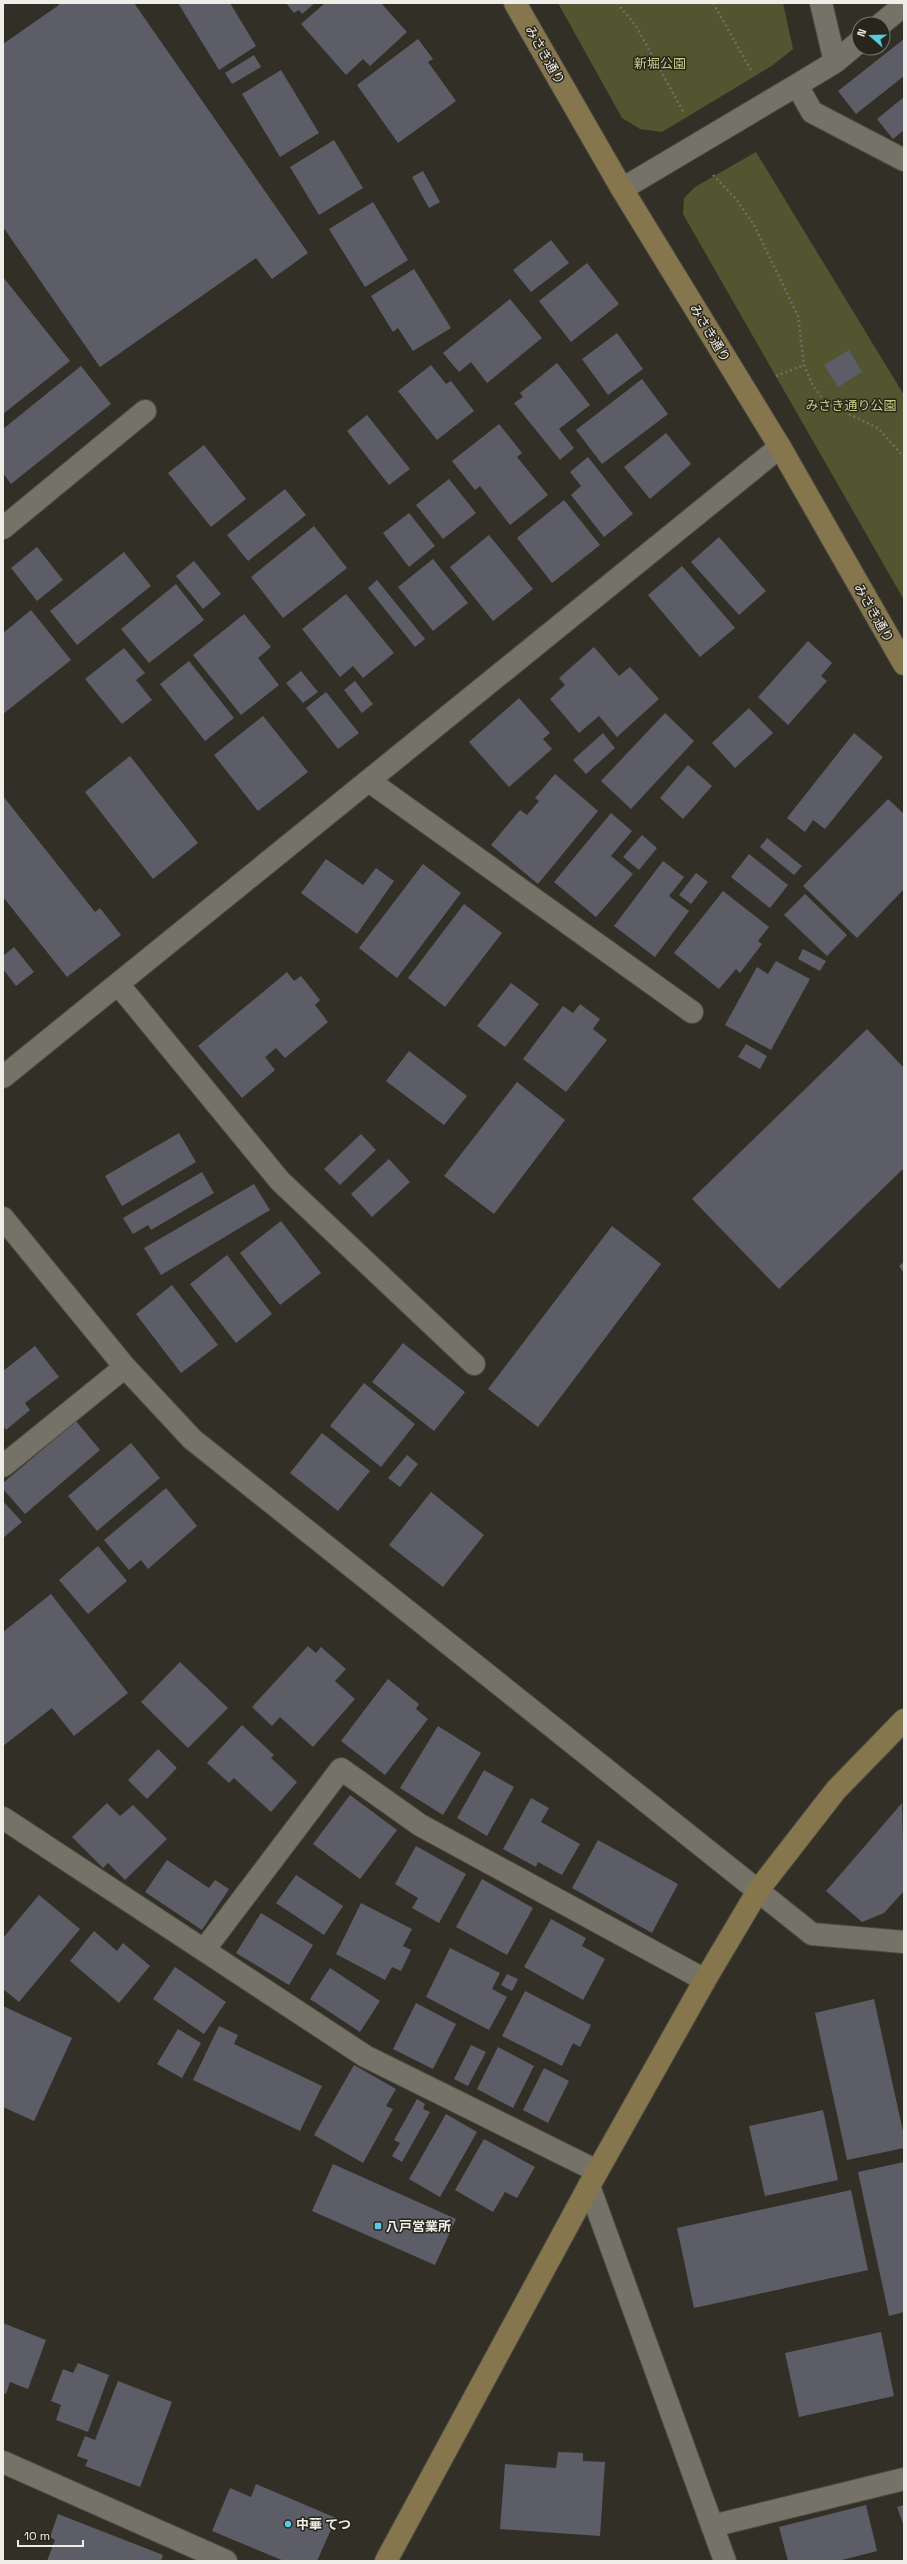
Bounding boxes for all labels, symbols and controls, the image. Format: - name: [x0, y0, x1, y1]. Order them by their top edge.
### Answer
- north arrow: [851, 16, 891, 56]
- street label: みさき通り: [521, 23, 569, 87]
- text: N: [854, 27, 869, 38]
- park label: 新堀公園: [634, 55, 686, 72]
- street label: みさき通り: [686, 301, 734, 365]
- park label: みさき通り公園: [805, 397, 897, 414]
- street label: みさき通り: [850, 581, 898, 645]
- place label: 八戸営業所: [386, 2218, 451, 2235]
- marker: 八戸営業所: [373, 2221, 383, 2231]
- place label: 中華 てつ: [296, 2516, 351, 2533]
- marker: 中華 てつ: [283, 2519, 293, 2529]
- scale bar: [18, 2522, 83, 2548]
- text: 10 m: [24, 2528, 50, 2544]

